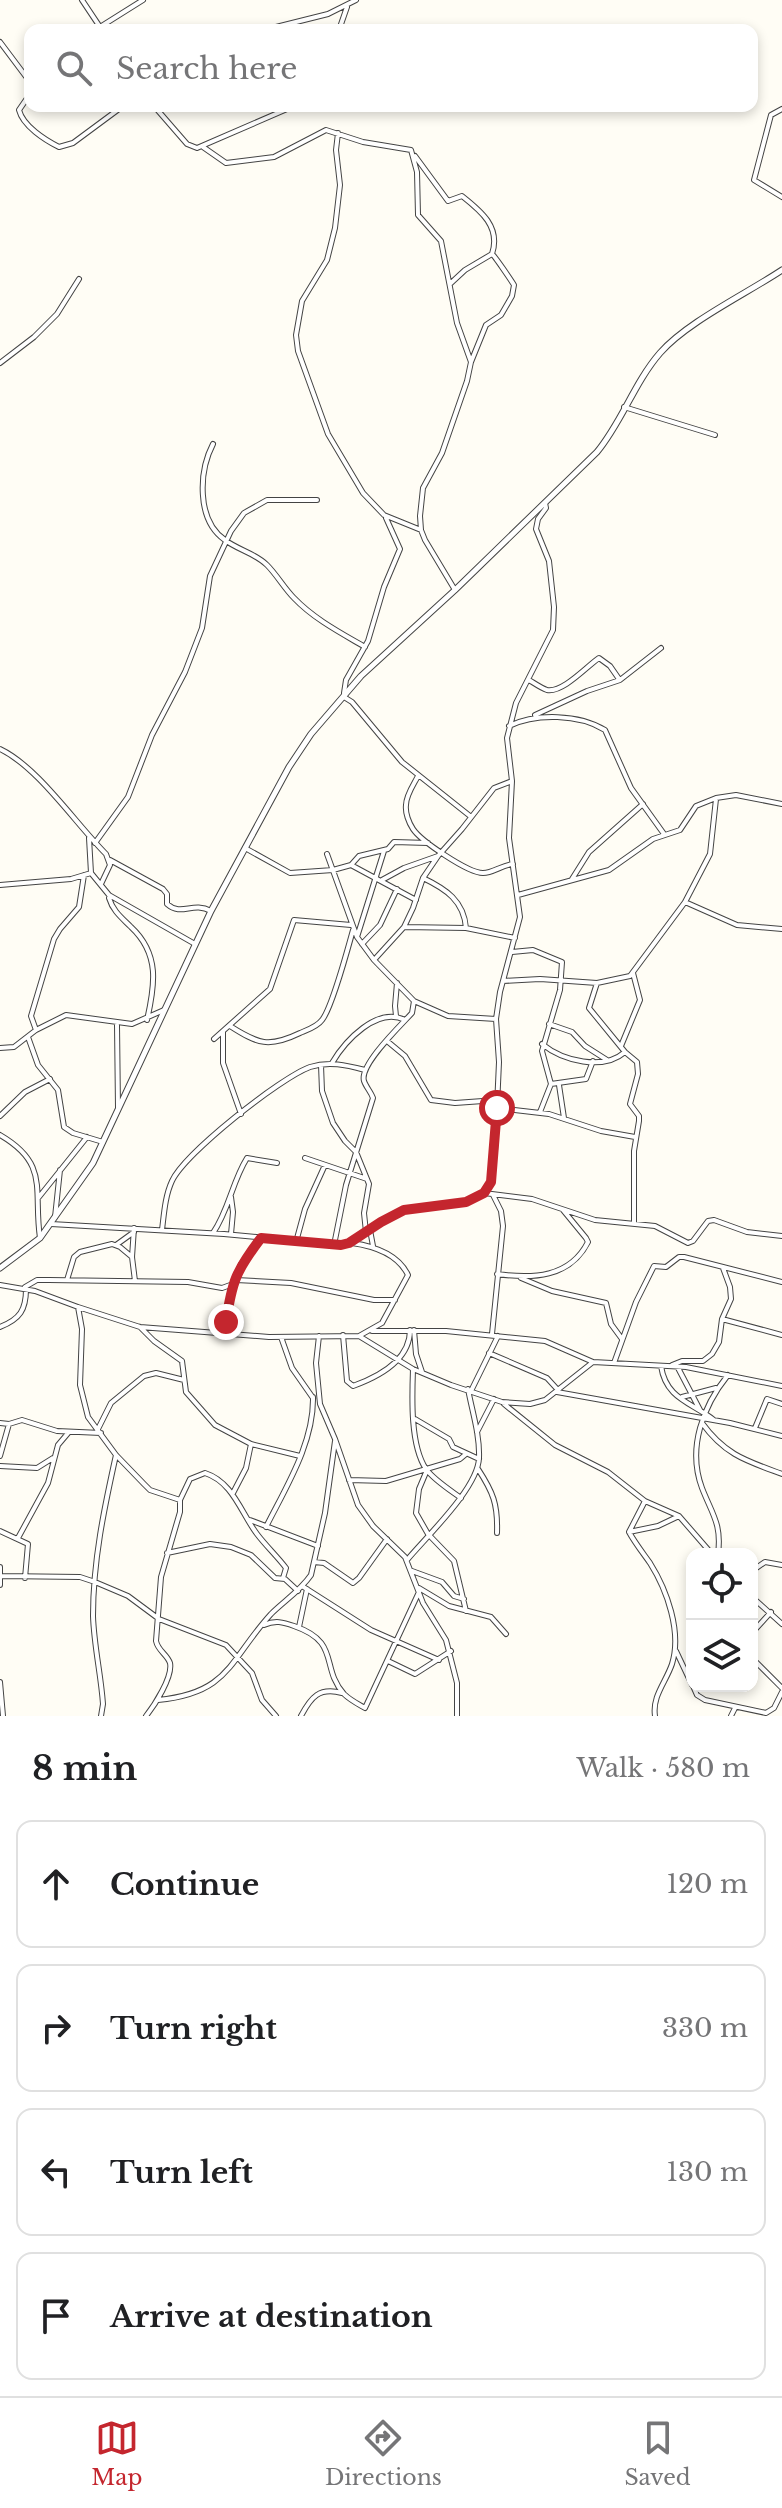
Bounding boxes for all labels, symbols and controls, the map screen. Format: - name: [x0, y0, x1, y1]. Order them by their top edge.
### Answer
- search box: [24, 24, 758, 112]
- icon: search: [52, 46, 96, 90]
- text: Search here: [116, 50, 297, 87]
- route start: [479, 1090, 515, 1126]
- route end: [208, 1304, 244, 1340]
- map controls: [686, 1548, 758, 1692]
- button: locate: [686, 1548, 758, 1620]
- button: layers: [686, 1620, 758, 1692]
- text: 8 min: [32, 1747, 137, 1789]
- text: Walk · 580 m: [576, 1752, 750, 1784]
- icon: ahead: [34, 1862, 78, 1906]
- text: Continue: [110, 1866, 259, 1903]
- text: 120 m: [666, 1868, 748, 1900]
- icon: right: [34, 2006, 78, 2050]
- text: Turn right: [110, 2010, 277, 2047]
- text: 330 m: [662, 2012, 748, 2044]
- icon: left: [34, 2150, 78, 2194]
- text: Turn left: [110, 2154, 253, 2191]
- text: 130 m: [666, 2156, 748, 2188]
- icon: arrive: [34, 2294, 78, 2338]
- text: Arrive at destination: [110, 2298, 433, 2335]
- tab: Map: [91, 2416, 142, 2491]
- tab: Directions: [325, 2416, 442, 2491]
- tab: Saved: [624, 2416, 691, 2491]

